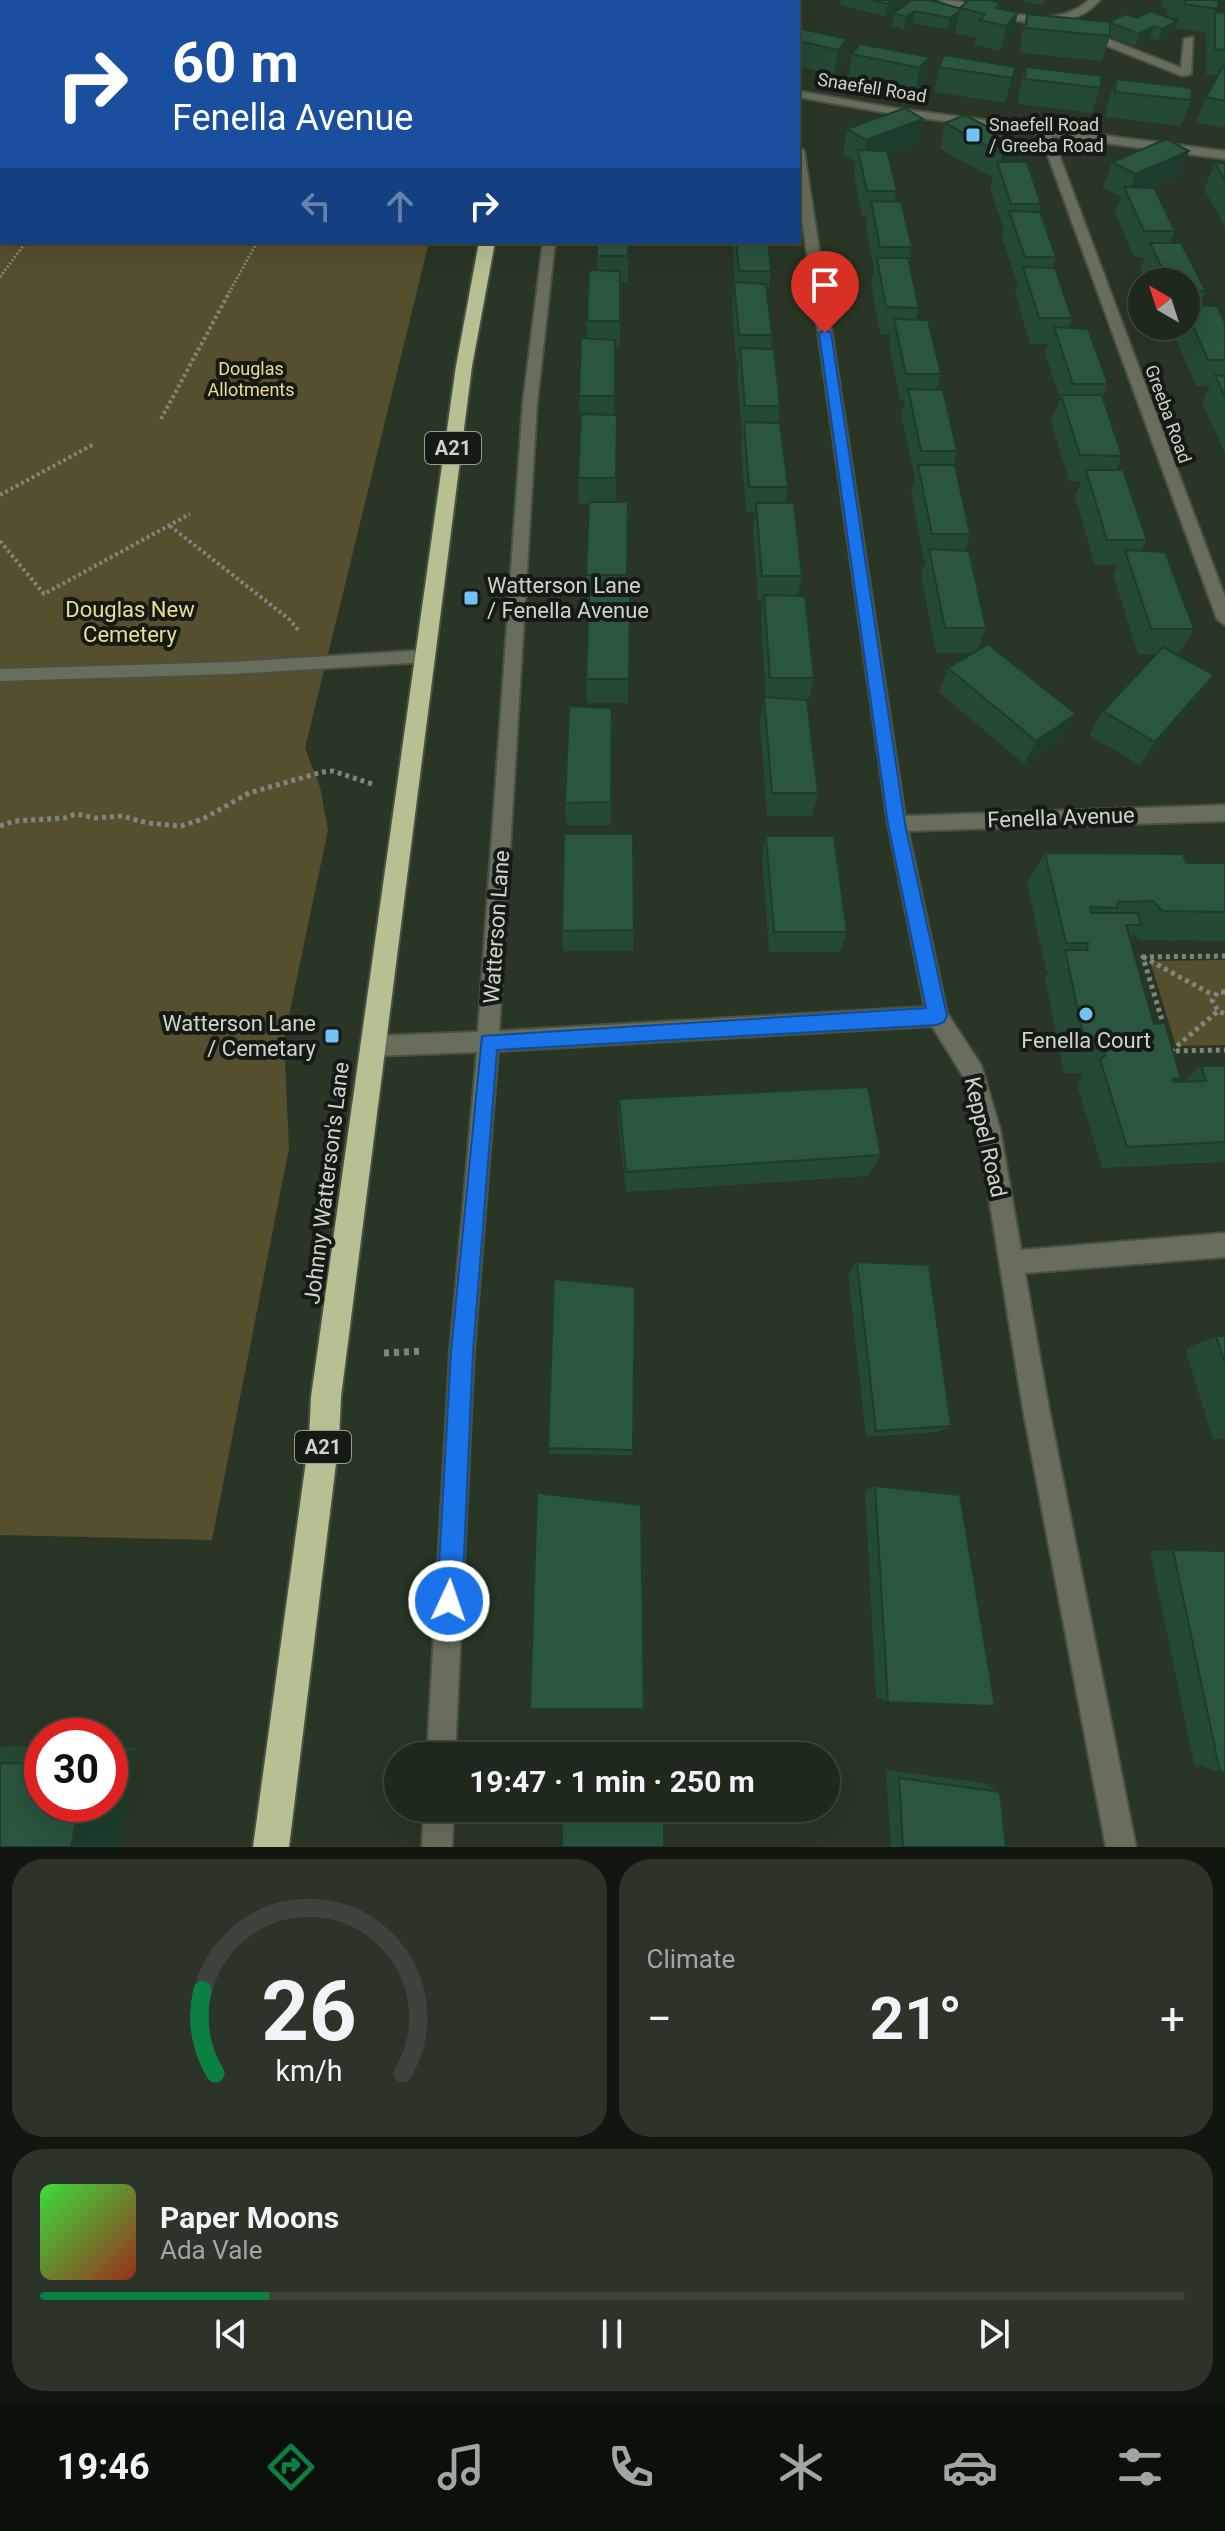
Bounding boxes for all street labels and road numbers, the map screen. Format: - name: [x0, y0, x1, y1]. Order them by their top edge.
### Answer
- street label: Snaefell Road: [816, 69, 928, 106]
- street label: Greeba Road: [1141, 362, 1196, 466]
- road number: A21: [425, 432, 481, 464]
- street label: Fenella Avenue: [987, 802, 1135, 833]
- street label: Watterson Lane: [479, 849, 514, 1005]
- street label: Johnny Watterson's Lane: [299, 1060, 354, 1306]
- street label: Keppel Road: [960, 1074, 1012, 1200]
- road number: A21: [295, 1431, 351, 1463]

